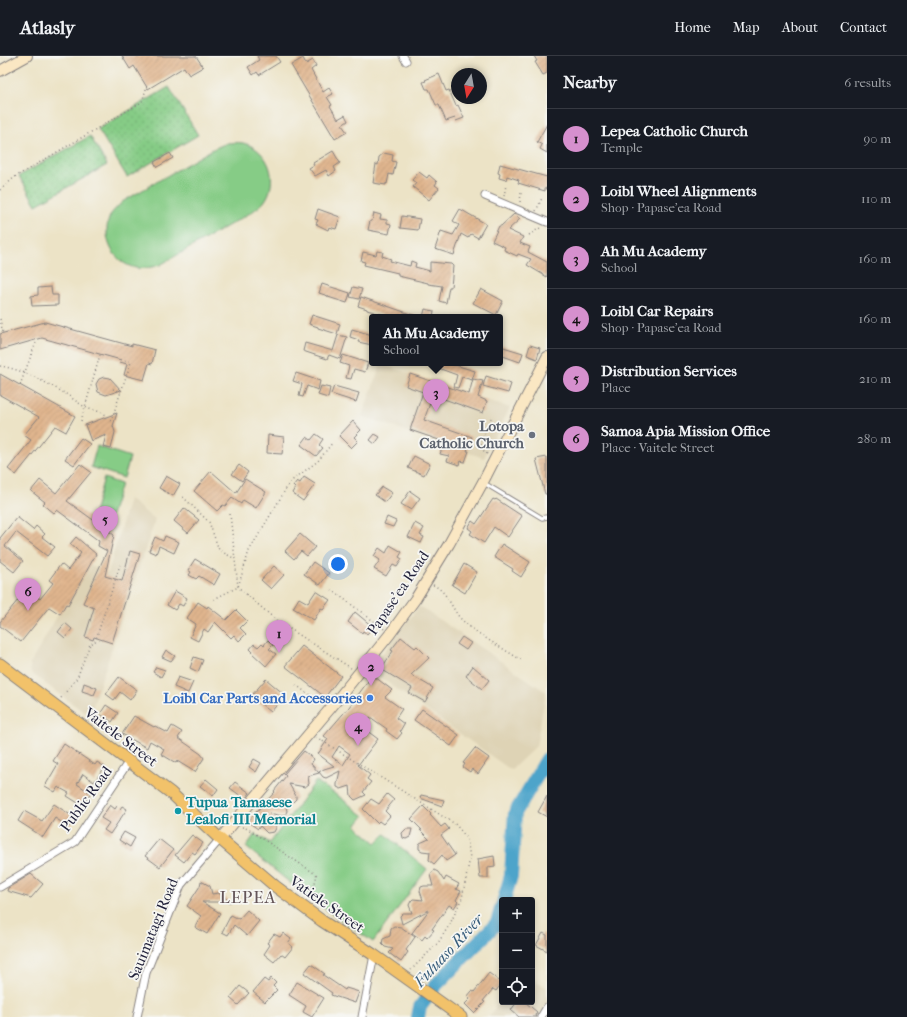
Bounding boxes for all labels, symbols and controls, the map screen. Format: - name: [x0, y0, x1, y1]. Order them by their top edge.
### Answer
- text: Atlasly: [20, 17, 75, 39]
- text: Home: [674, 19, 711, 36]
- text: Map: [733, 19, 760, 36]
- text: About: [782, 19, 818, 36]
- text: Contact: [840, 19, 887, 36]
- north arrow: [451, 68, 487, 104]
- text: Nearby: [563, 72, 617, 92]
- text: 6 results: [844, 75, 891, 90]
- text: Lepea Catholic Church: [601, 122, 748, 140]
- text: 1: [574, 131, 578, 146]
- text: 90 m: [863, 131, 891, 146]
- text: Temple: [601, 140, 643, 155]
- text: Loibl Wheel Alignments: [601, 182, 757, 200]
- text: 2: [573, 191, 579, 206]
- text: 110 m: [861, 191, 891, 206]
- text: Shop · Papase'ea Road: [601, 200, 722, 215]
- text: Ah Mu Academy: [601, 242, 707, 260]
- text: 3: [573, 251, 579, 266]
- text: 160 m: [859, 251, 891, 266]
- text: School: [601, 260, 637, 275]
- text: Loibl Car Repairs: [601, 302, 713, 320]
- text: 4: [572, 311, 580, 326]
- text: 160 m: [859, 311, 891, 326]
- popup: [369, 314, 503, 366]
- text: Shop · Papase'ea Road: [601, 320, 722, 335]
- text: Ah Mu Academy: [383, 324, 489, 342]
- text: School: [383, 342, 420, 357]
- text: Distribution Services: [601, 362, 737, 380]
- text: 5: [573, 371, 579, 386]
- text: 210 m: [859, 371, 891, 386]
- pin: 3: [423, 379, 449, 412]
- text: Place: [601, 380, 631, 395]
- place label: Lotopa Catholic Church: [419, 417, 525, 452]
- text: Samoa Apia Mission Office: [601, 422, 770, 440]
- marker: Lotopa Catholic Church: [527, 430, 537, 440]
- text: 6: [572, 431, 580, 446]
- text: 280 m: [857, 431, 891, 446]
- text: Place · Vaitele Street: [601, 440, 714, 455]
- pin: 5: [92, 506, 118, 539]
- street label: Papase'ea Road: [363, 547, 433, 639]
- your location: [328, 554, 348, 574]
- pin: 6: [15, 578, 41, 611]
- pin: 1: [266, 620, 292, 653]
- pin: 2: [358, 653, 384, 686]
- place label: Loibl Car Parts and Accessories: [163, 689, 362, 707]
- marker: Loibl Car Parts and Accessories: [365, 693, 375, 703]
- street label: Vaitele Street: [80, 703, 162, 771]
- pin: 4: [345, 713, 371, 746]
- street label: Public Road: [56, 762, 116, 835]
- place label: Tupua Tamasese Lealofi III Memorial: [185, 793, 317, 828]
- marker: Tupua Tamasese Lealofi III Memorial: [173, 806, 183, 816]
- street label: Vatiele Street: [285, 871, 368, 937]
- street label: Sauimatagi Road: [124, 875, 182, 983]
- district label: LEPEA: [219, 887, 277, 907]
- map controls: [499, 897, 535, 1005]
- button: +: [499, 897, 535, 933]
- water label: Fuluaso River: [409, 909, 488, 992]
- button: −: [499, 933, 535, 969]
- button: locate: [499, 969, 535, 1005]

